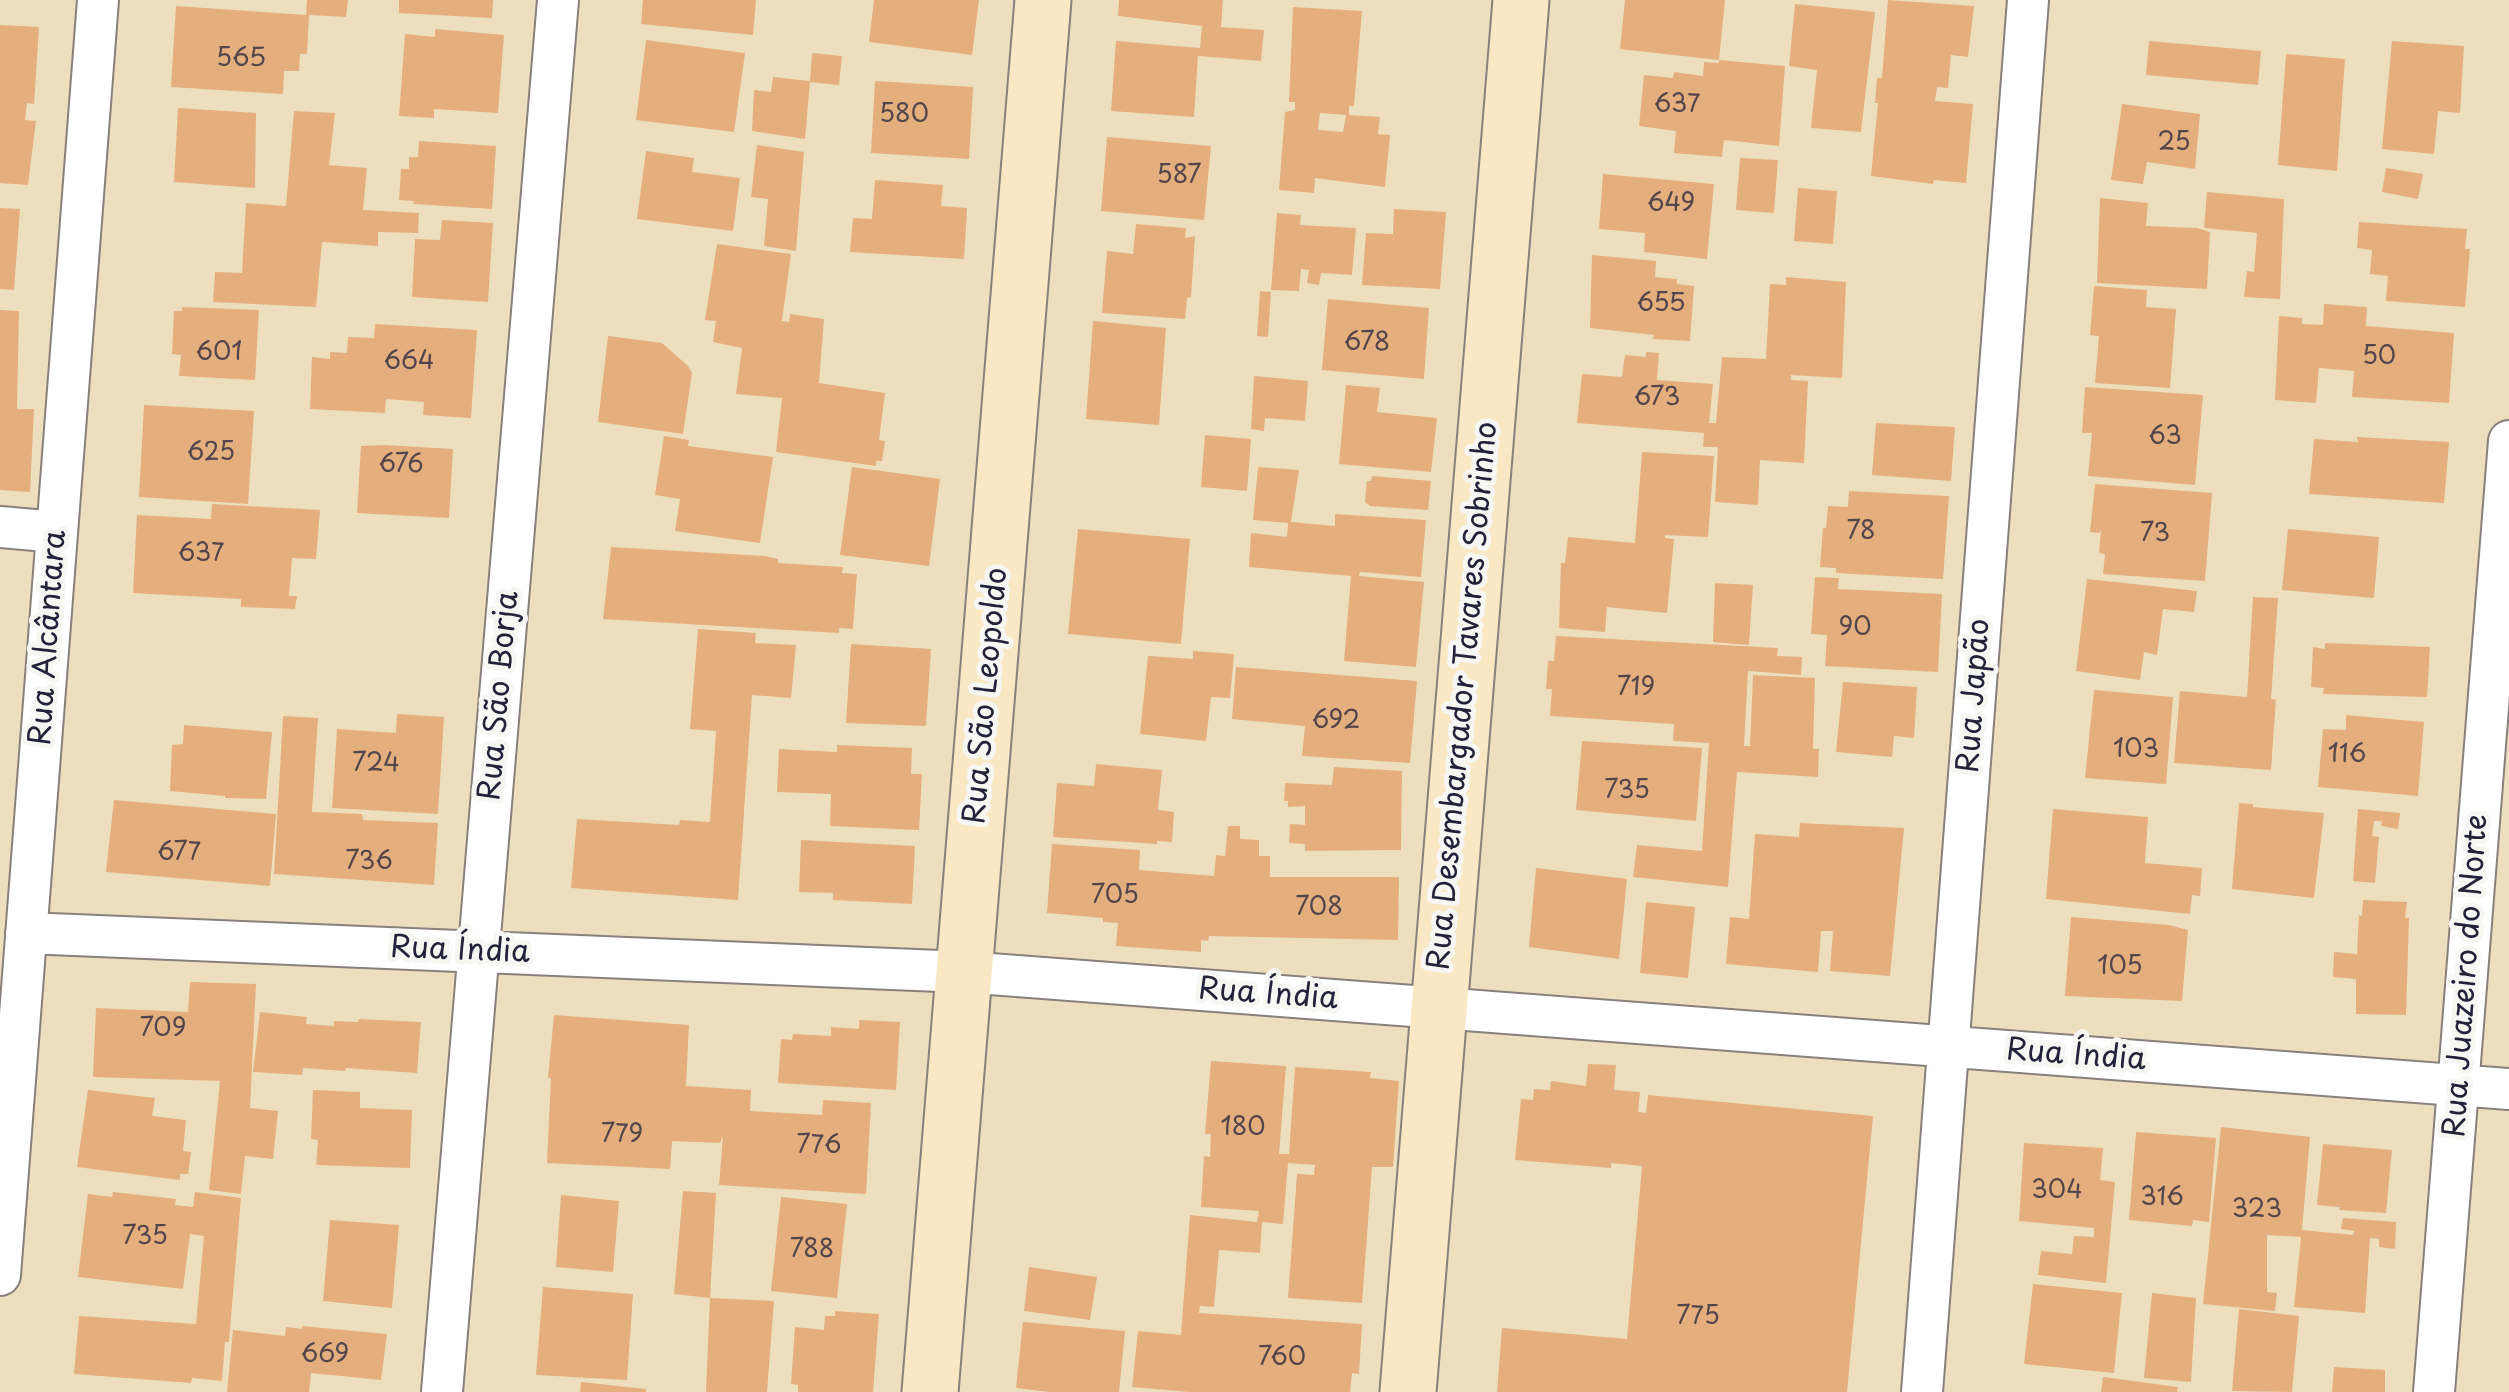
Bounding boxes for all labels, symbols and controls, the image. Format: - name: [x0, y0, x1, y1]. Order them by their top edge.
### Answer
- house number: 565: [216, 44, 266, 74]
- house number: 637: [1654, 90, 1700, 120]
- house number: 580: [879, 100, 929, 130]
- house number: 25: [2157, 128, 2191, 158]
- house number: 587: [1157, 161, 1201, 191]
- house number: 649: [1647, 189, 1695, 219]
- house number: 655: [1636, 289, 1686, 319]
- house number: 678: [1344, 328, 1390, 358]
- house number: 601: [195, 338, 243, 368]
- house number: 50: [2362, 342, 2396, 372]
- house number: 664: [383, 347, 435, 377]
- house number: 673: [1634, 383, 1680, 413]
- street label: Rua Desembargador Tavares Sobrinho: [1422, 420, 1506, 972]
- house number: 63: [2148, 422, 2182, 452]
- house number: 625: [187, 438, 235, 468]
- house number: 676: [378, 450, 424, 480]
- house number: 78: [1846, 517, 1876, 547]
- house number: 73: [2140, 519, 2170, 549]
- street label: Rua Alcântara: [24, 529, 74, 747]
- house number: 637: [178, 539, 224, 569]
- street label: Rua São Leopoldo: [958, 566, 1016, 826]
- street label: Rua São Borja: [473, 590, 527, 802]
- house number: 90: [1839, 613, 1871, 643]
- street label: Rua Japão: [1952, 618, 1998, 774]
- house number: 719: [1617, 673, 1655, 703]
- house number: 692: [1312, 706, 1360, 736]
- house number: 103: [2113, 735, 2159, 765]
- house number: 116: [2328, 740, 2366, 770]
- house number: 724: [352, 749, 400, 779]
- house number: 735: [1604, 776, 1650, 806]
- street label: Rua Juazeiro do Norte: [2438, 813, 2496, 1139]
- house number: 677: [157, 838, 201, 868]
- house number: 736: [345, 847, 393, 877]
- house number: 705: [1091, 881, 1139, 911]
- house number: 708: [1295, 893, 1343, 923]
- street label: Rua Índia: [389, 931, 531, 971]
- house number: 105: [2097, 952, 2143, 982]
- street label: Rua Índia: [1197, 972, 1339, 1018]
- house number: 709: [140, 1014, 186, 1044]
- street label: Rua Índia: [2005, 1033, 2147, 1079]
- house number: 180: [1220, 1113, 1266, 1143]
- house number: 779: [601, 1120, 643, 1150]
- house number: 776: [796, 1131, 842, 1161]
- house number: 304: [2031, 1176, 2083, 1206]
- house number: 316: [2140, 1183, 2184, 1213]
- house number: 323: [2232, 1195, 2282, 1225]
- house number: 735: [122, 1222, 168, 1252]
- house number: 788: [790, 1235, 834, 1265]
- house number: 775: [1676, 1302, 1720, 1332]
- house number: 669: [301, 1340, 349, 1370]
- house number: 760: [1258, 1343, 1306, 1373]

